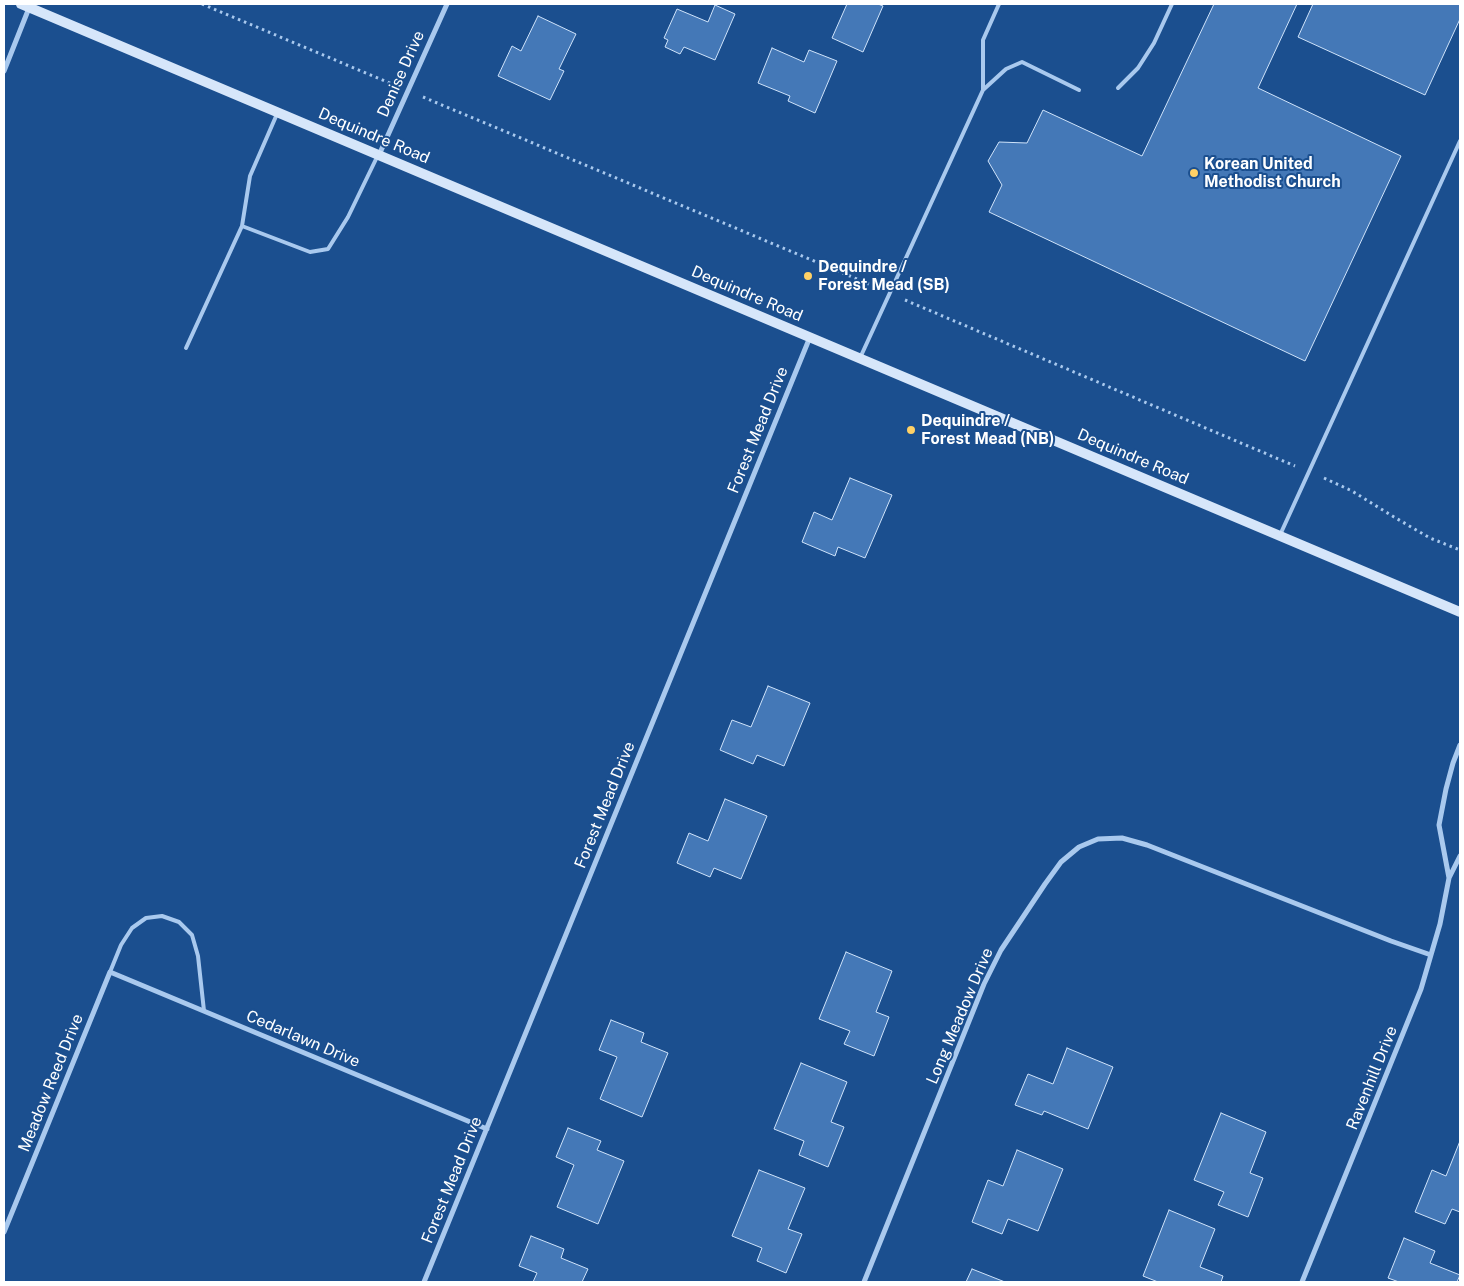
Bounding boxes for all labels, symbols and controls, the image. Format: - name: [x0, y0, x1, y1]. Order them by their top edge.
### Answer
- street label: Denise Drive: [373, 28, 429, 120]
- street label: Dequindre Road: [315, 104, 433, 168]
- place label: Korean United Methodist Church: [1204, 154, 1341, 192]
- marker: Korean United Methodist Church: [1188, 167, 1200, 179]
- place label: Dequindre / Forest Mead (SB): [818, 257, 950, 295]
- street label: Dequindre Road: [688, 262, 806, 326]
- marker: Dequindre / Forest Mead (SB): [802, 270, 814, 282]
- street label: Forest Mead Drive: [724, 364, 792, 496]
- place label: Dequindre / Forest Mead (NB): [921, 411, 1054, 449]
- marker: Dequindre / Forest Mead (NB): [905, 424, 917, 436]
- street label: Dequindre Road: [1074, 425, 1192, 489]
- street label: Forest Mead Drive: [571, 739, 639, 871]
- street label: Long Meadow Drive: [923, 945, 997, 1087]
- street label: Cedarlawn Drive: [243, 1006, 363, 1072]
- street label: Meadow Reed Drive: [15, 1011, 87, 1155]
- street label: Ravenhill Drive: [1342, 1023, 1402, 1133]
- street label: Forest Mead Drive: [418, 1114, 486, 1246]

